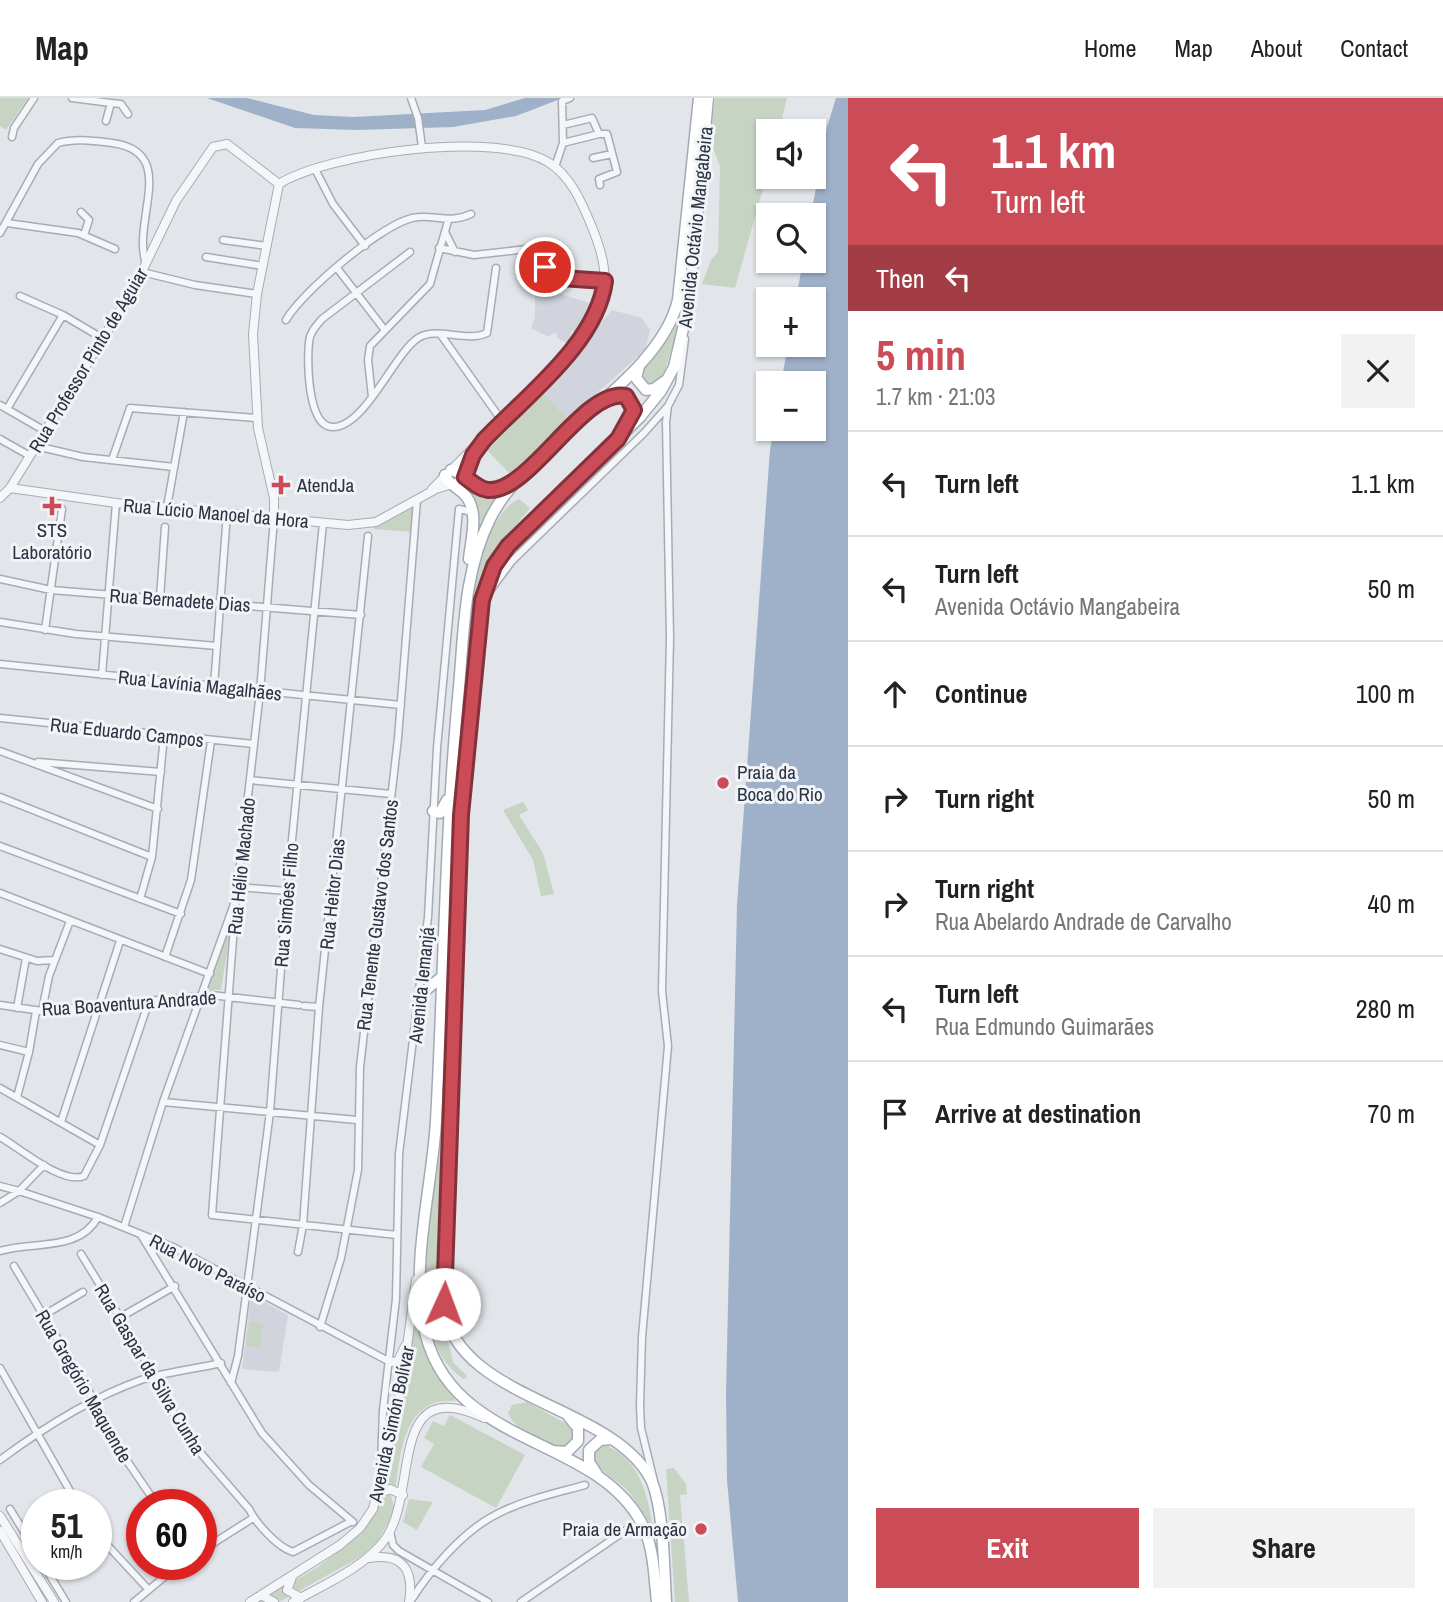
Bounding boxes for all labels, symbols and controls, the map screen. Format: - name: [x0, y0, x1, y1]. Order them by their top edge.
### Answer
- text: Map: [35, 26, 89, 70]
- text: Home: [1084, 32, 1136, 64]
- text: Map: [1174, 32, 1213, 64]
- text: About: [1251, 32, 1302, 64]
- text: Contact: [1340, 32, 1408, 64]
- text: 1.1 km: [991, 117, 1116, 183]
- map controls: [756, 119, 826, 441]
- button: sound: [756, 119, 826, 189]
- street label: Avenida Octávio Mangabeira: [671, 125, 719, 330]
- icon: left: [876, 126, 967, 217]
- text: Turn left: [991, 180, 1085, 223]
- button: search: [756, 203, 826, 273]
- pin: [515, 237, 575, 297]
- icon: arrive: [526, 248, 564, 286]
- icon: left: [939, 259, 977, 297]
- text: Then: [876, 261, 925, 296]
- street label: Rua Professor Pinto de Aguiar: [22, 262, 154, 457]
- button: +: [756, 287, 826, 357]
- text: 5 min: [876, 327, 966, 383]
- button: close: [1341, 334, 1415, 408]
- button: −: [756, 371, 826, 441]
- text: 1.7 km · 21:03: [876, 381, 996, 412]
- icon: left: [876, 465, 914, 503]
- text: Turn left: [935, 466, 1019, 501]
- text: 1.1 km: [1351, 466, 1415, 501]
- place label: AtendJa: [296, 472, 355, 498]
- marker: AtendJa: [271, 475, 291, 495]
- street label: Rua Lúcio Manoel da Hora: [122, 492, 310, 534]
- marker: STS Laboratório: [42, 496, 62, 516]
- place label: STS Laboratório: [12, 517, 92, 565]
- text: Turn left: [935, 556, 1019, 591]
- icon: left: [876, 570, 914, 608]
- text: 50 m: [1368, 571, 1415, 606]
- street label: Rua Bernadete Dias: [109, 582, 252, 618]
- text: Avenida Octávio Mangabeira: [935, 591, 1180, 622]
- street label: Rua Lavínia Magalhães: [117, 663, 283, 707]
- icon: ahead: [876, 675, 914, 713]
- text: Continue: [935, 676, 1027, 711]
- text: 100 m: [1356, 676, 1415, 711]
- street label: Rua Eduardo Campos: [49, 711, 205, 753]
- place label: Praia da Boca do Rio: [737, 759, 823, 807]
- marker: Praia da Boca do Rio: [715, 775, 731, 791]
- icon: right: [876, 780, 914, 818]
- text: Turn right: [935, 781, 1034, 816]
- text: 50 m: [1368, 781, 1415, 816]
- street label: Rua Hélio Machado: [221, 796, 261, 936]
- street label: Rua Tenente Gustavo dos Santos: [350, 798, 404, 1032]
- street label: Rua Heitor Dias: [313, 837, 351, 951]
- street label: Rua Simões Filho: [268, 842, 304, 968]
- text: Turn right: [935, 871, 1034, 906]
- icon: right: [876, 885, 914, 923]
- text: 40 m: [1368, 886, 1415, 921]
- text: Rua Abelardo Andrade de Carvalho: [935, 906, 1232, 937]
- street label: Avenida Iemanjá: [402, 925, 440, 1045]
- text: Turn left: [935, 976, 1019, 1011]
- street label: Rua Boaventura Andrade: [41, 984, 217, 1022]
- icon: left: [876, 990, 914, 1028]
- text: 280 m: [1356, 991, 1415, 1026]
- text: Rua Edmundo Guimarães: [935, 1011, 1154, 1042]
- icon: arrive: [876, 1095, 914, 1133]
- text: Arrive at destination: [935, 1096, 1141, 1131]
- text: 70 m: [1368, 1096, 1415, 1131]
- street label: Rua Novo Paraíso: [145, 1228, 271, 1308]
- position arrow: [407, 1267, 481, 1341]
- street label: Rua Gaspar da Silva Cunha: [89, 1279, 211, 1459]
- street label: Rua Gregório Maquende: [30, 1305, 138, 1467]
- street label: Avenida Simón Bolívar: [362, 1343, 420, 1505]
- speed limit sign: 60: [126, 1489, 217, 1580]
- text: 51: [51, 1502, 82, 1549]
- button: Exit: [876, 1508, 1139, 1588]
- button: Share: [1153, 1508, 1415, 1588]
- place label: Praia de Armação: [562, 1516, 687, 1542]
- marker: Praia de Armação: [693, 1521, 709, 1537]
- text: km/h: [51, 1539, 83, 1564]

